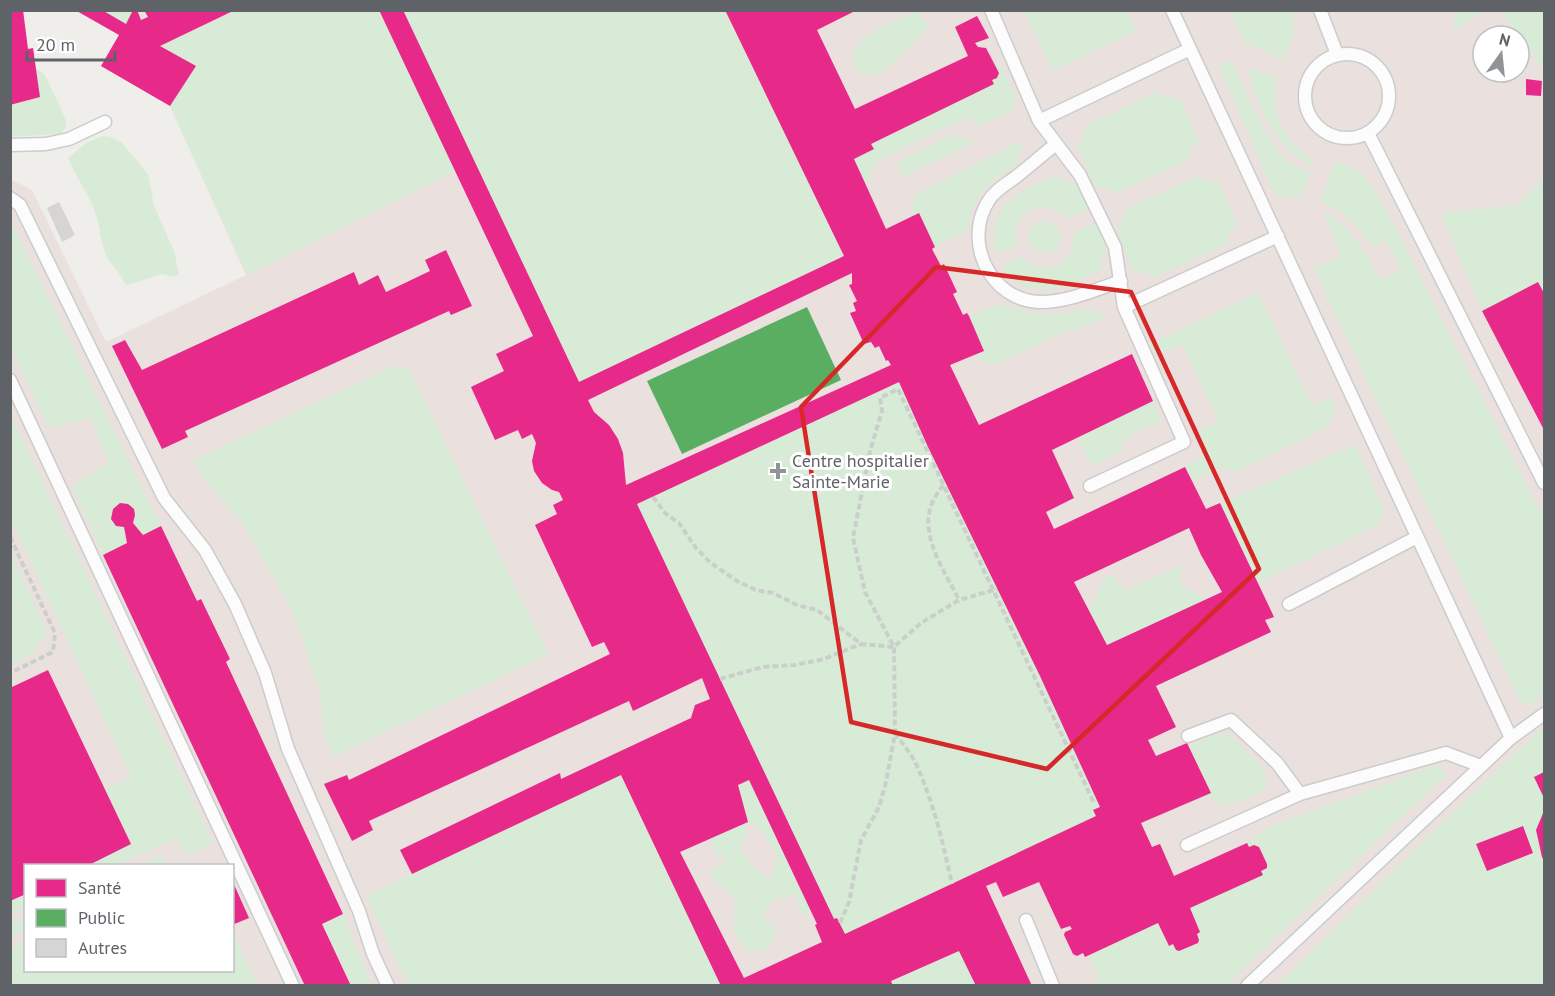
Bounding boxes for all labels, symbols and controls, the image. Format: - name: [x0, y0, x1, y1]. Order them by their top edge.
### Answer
- scale bar: [27, 24, 116, 62]
- north arrow: [1471, 24, 1531, 84]
- text: N: [1497, 28, 1513, 51]
- text: 20 m: [36, 33, 75, 56]
- place label: Centre hospitalier Sainte-Marie: [792, 449, 929, 493]
- marker: Centre hospitalier Sainte-Marie: [769, 462, 787, 480]
- legend: [24, 864, 234, 972]
- text: Santé: [78, 876, 121, 899]
- text: Public: [78, 906, 125, 929]
- text: Autres: [78, 936, 127, 959]

